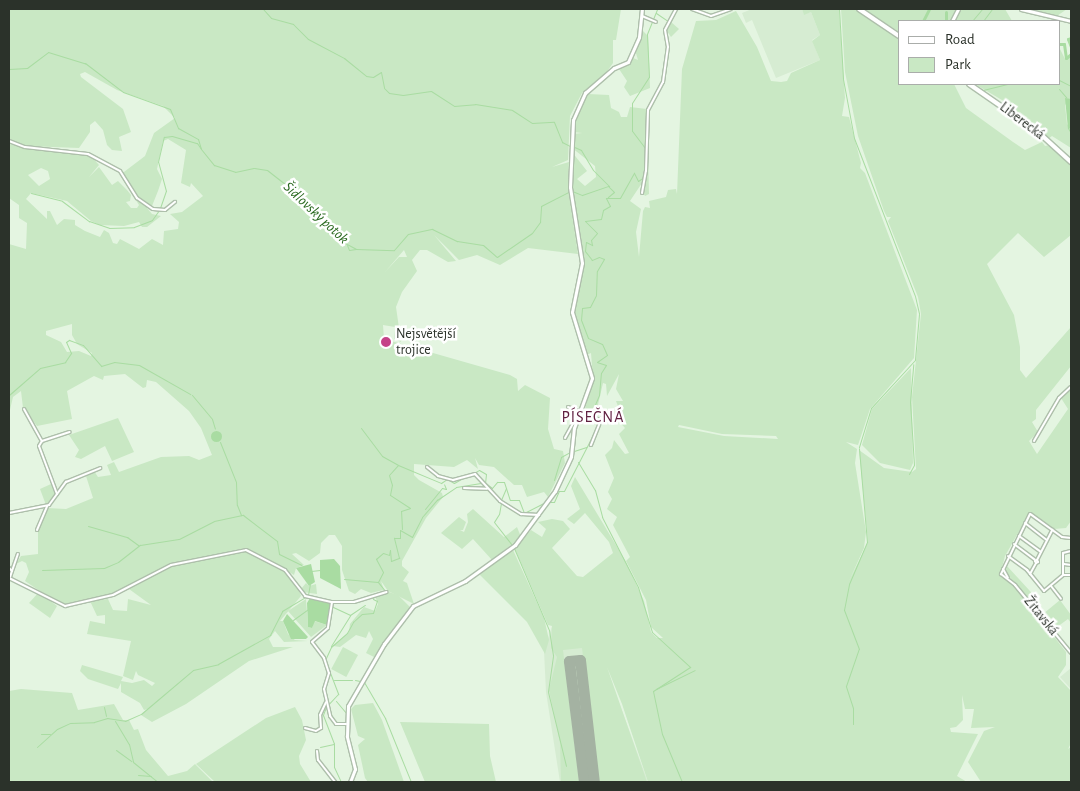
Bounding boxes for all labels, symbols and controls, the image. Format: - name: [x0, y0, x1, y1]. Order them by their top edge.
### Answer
- legend: [898, 20, 1060, 85]
- text: Road: [945, 32, 975, 47]
- text: Park: [945, 57, 971, 72]
- street label: Liberecká: [996, 99, 1048, 143]
- water label: Šidlovský potok: [279, 178, 353, 248]
- place label: Nejsvětější trojice: [396, 326, 456, 358]
- marker: Nejsvětější trojice: [380, 336, 392, 348]
- district label: PÍSEČNÁ: [561, 407, 625, 427]
- street label: Žitavská: [1020, 593, 1062, 639]

